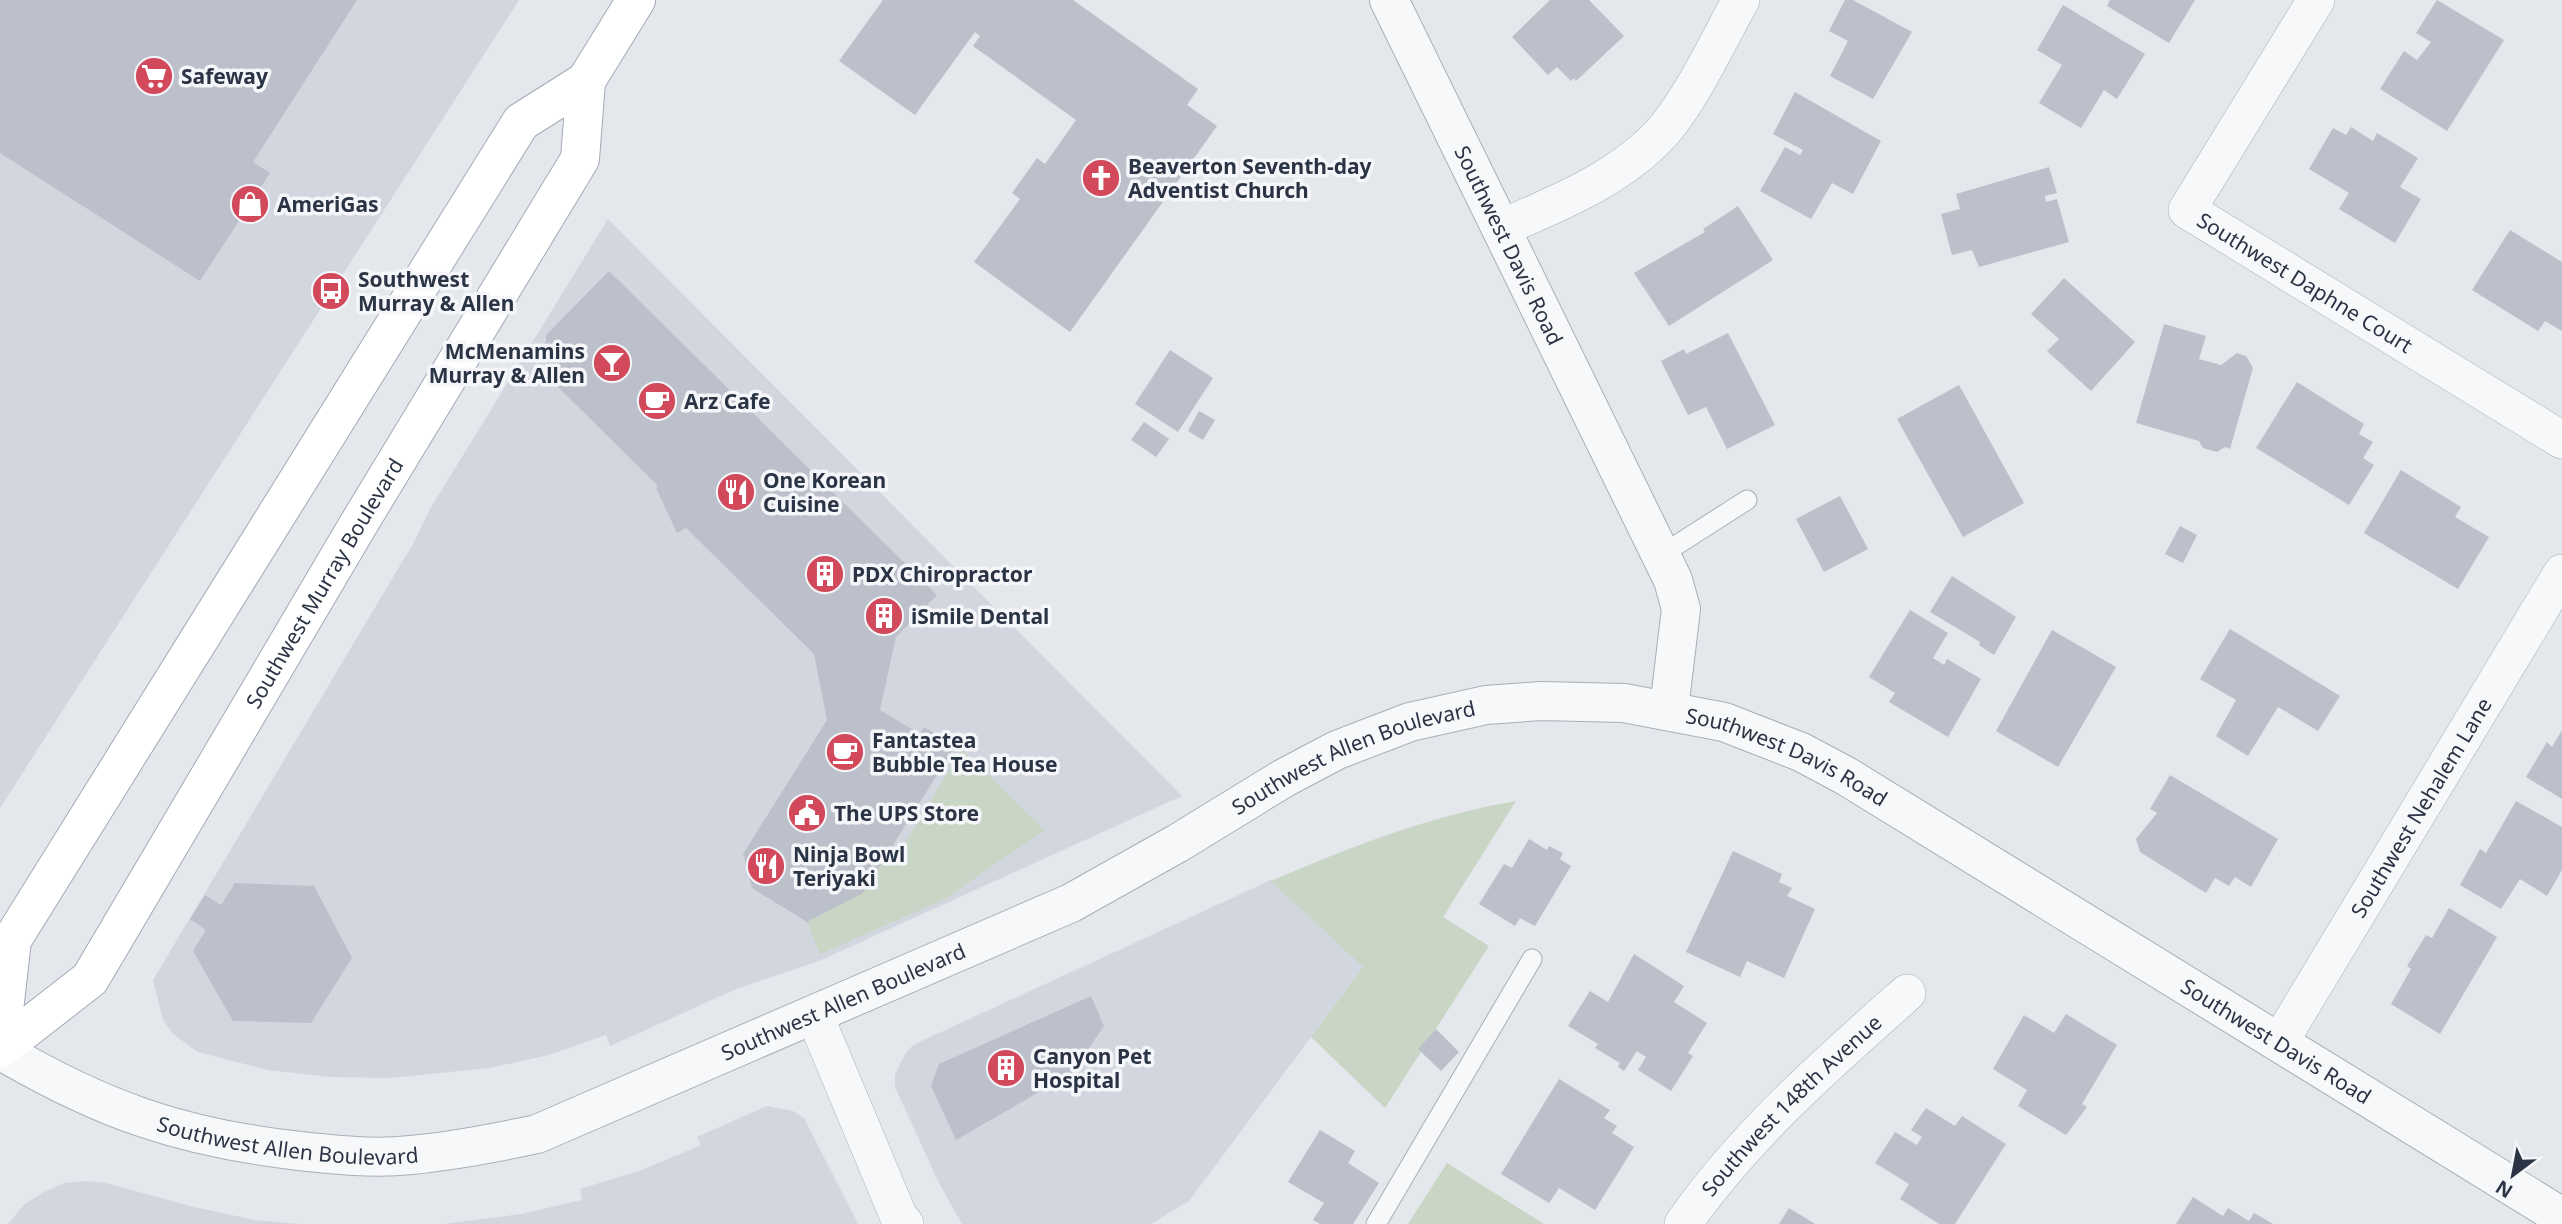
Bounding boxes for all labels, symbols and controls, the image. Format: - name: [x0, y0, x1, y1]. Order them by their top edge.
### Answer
- supermarket icon: Safeway: [133, 55, 175, 97]
- place label: Safeway: [181, 62, 268, 90]
- street label: Southwest Davis Road: [1448, 141, 1570, 349]
- place label: Beaverton Seventh-day Adventist Church: [1128, 152, 1372, 204]
- church icon: Beaverton Seventh-day Adventist Church: [1080, 157, 1122, 199]
- shop icon: AmeriGas: [229, 183, 271, 225]
- place label: AmeriGas: [277, 190, 379, 218]
- street label: Southwest Daphne Court: [2192, 206, 2418, 359]
- place label: Southwest Murray & Allen: [358, 265, 514, 317]
- bus stop icon: Southwest Murray & Allen: [310, 270, 352, 312]
- place label: McMenamins Murray & Allen: [429, 337, 585, 389]
- bar icon: McMenamins Murray & Allen: [591, 342, 633, 384]
- cafe icon: Arz Cafe: [636, 380, 678, 422]
- place label: Arz Cafe: [684, 387, 770, 415]
- street label: Southwest Murray Boulevard: [239, 453, 409, 713]
- place label: One Korean Cuisine: [763, 466, 886, 518]
- restaurant icon: One Korean Cuisine: [715, 471, 757, 513]
- building icon: PDX Chiropractor: [804, 553, 846, 595]
- place label: PDX Chiropractor: [852, 560, 1033, 588]
- building icon: iSmile Dental: [863, 595, 905, 637]
- place label: iSmile Dental: [911, 602, 1049, 630]
- street label: Southwest Nehalem Lane: [2344, 692, 2498, 923]
- street label: Southwest Allen Boulevard: [1226, 694, 1478, 821]
- street label: Southwest Davis Road: [1684, 701, 1893, 812]
- place label: Fantastea Bubble Tea House: [872, 726, 1058, 778]
- cafe icon: Fantastea Bubble Tea House: [824, 731, 866, 773]
- public building icon: The UPS Store: [786, 792, 828, 834]
- place label: The UPS Store: [834, 799, 979, 827]
- place label: Ninja Bowl Teriyaki: [793, 840, 905, 892]
- restaurant icon: Ninja Bowl Teriyaki: [745, 845, 787, 887]
- street label: Southwest Allen Boulevard: [717, 936, 970, 1067]
- street label: Southwest Davis Road: [2176, 972, 2377, 1110]
- street label: Southwest 148th Avenue: [1695, 1008, 1887, 1202]
- place label: Canyon Pet Hospital: [1033, 1042, 1152, 1094]
- building icon: Canyon Pet Hospital: [985, 1047, 1027, 1089]
- street label: Southwest Allen Boulevard: [154, 1109, 420, 1171]
- north arrow: [2478, 1140, 2548, 1210]
- text: N: [2491, 1174, 2517, 1205]

